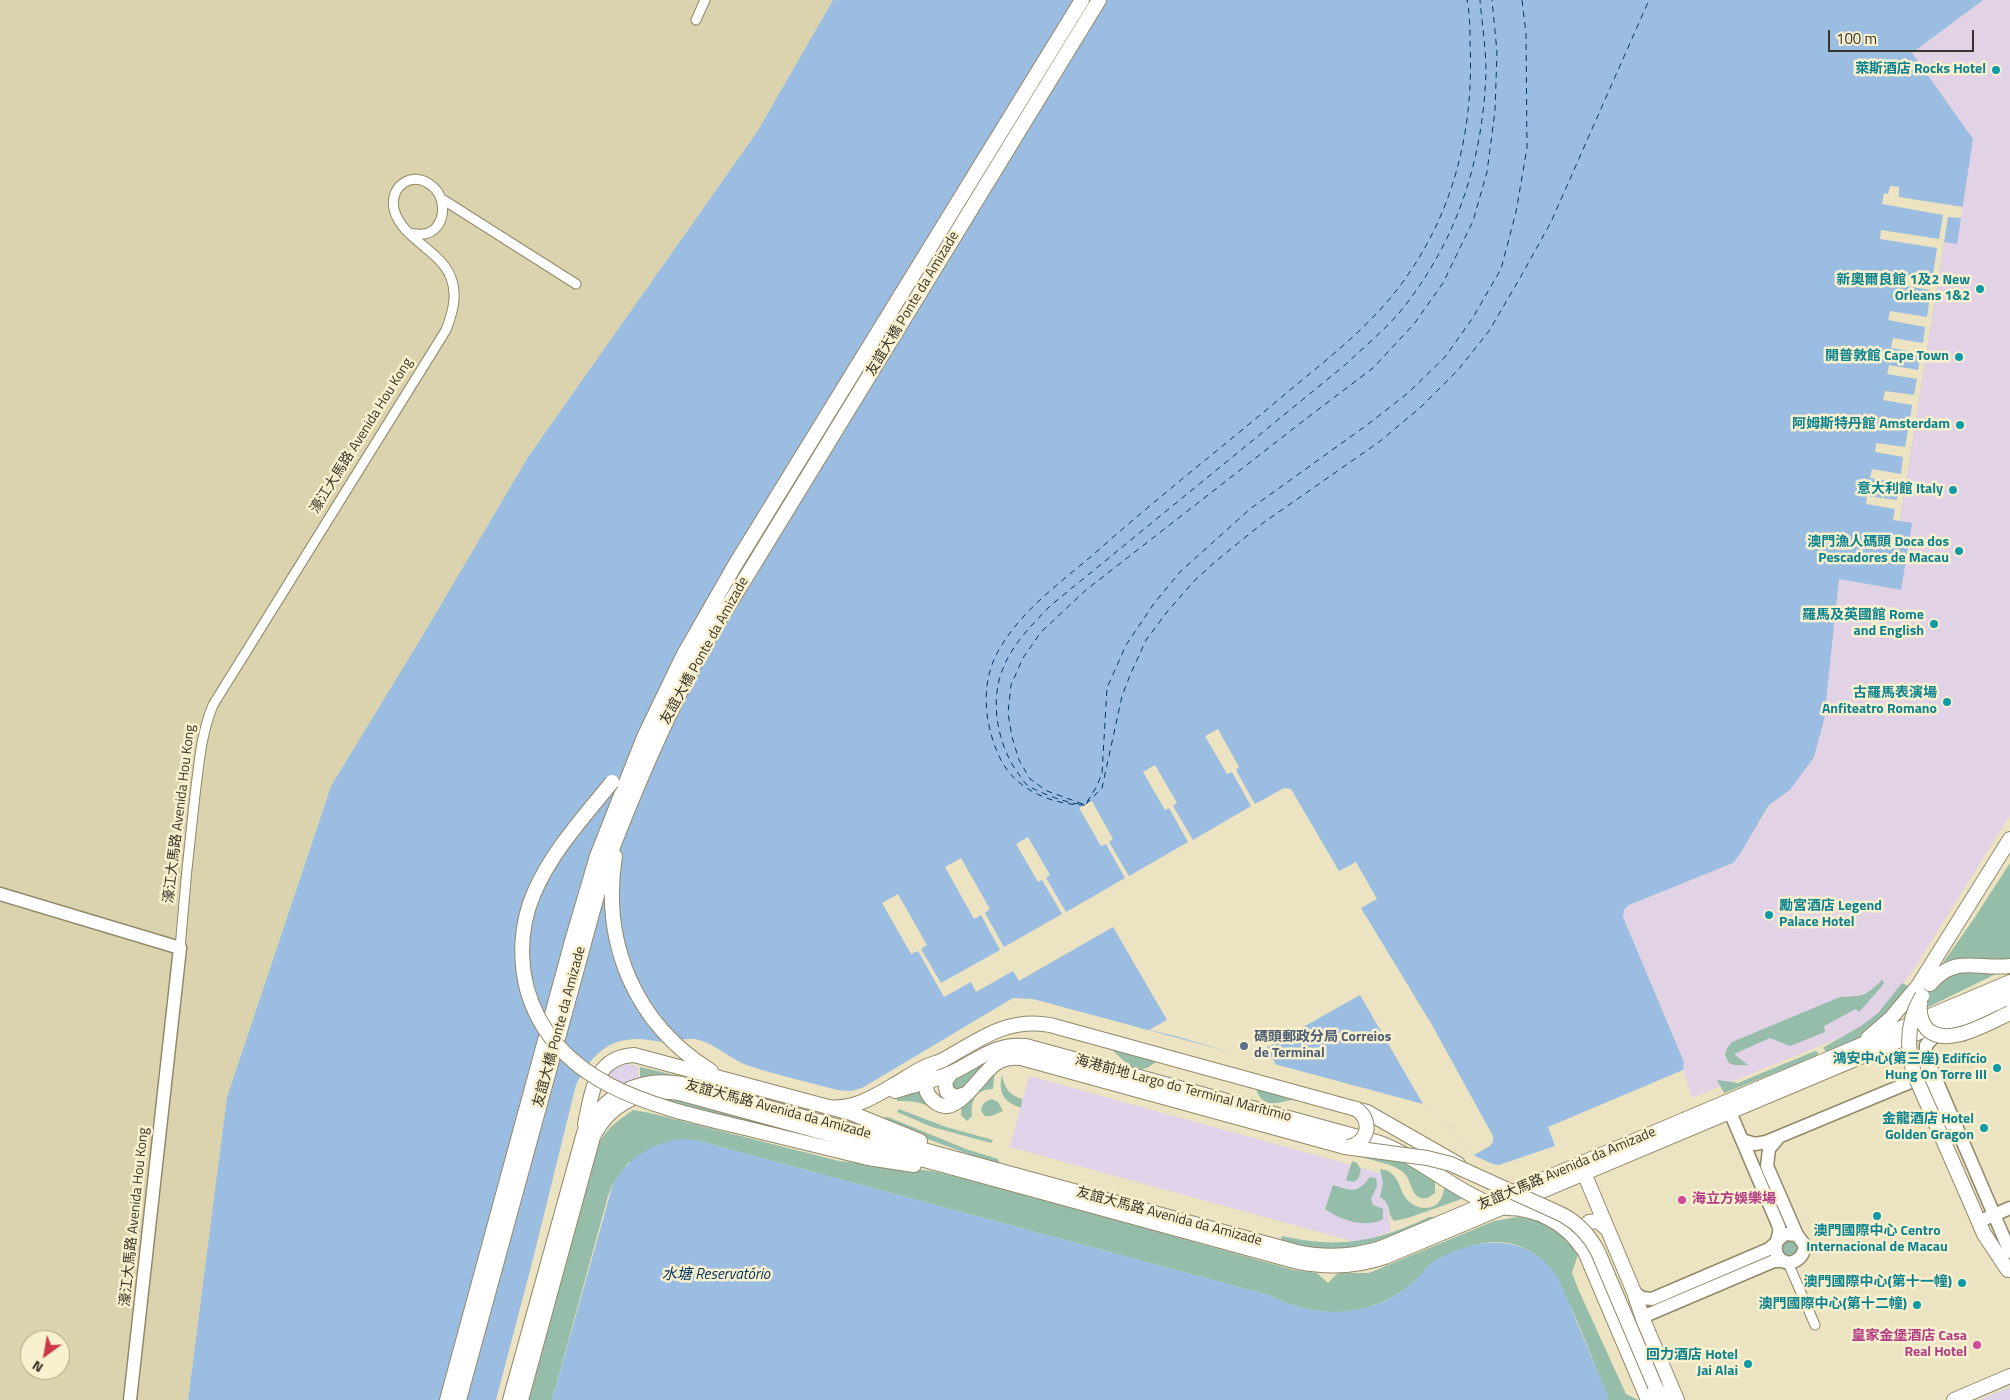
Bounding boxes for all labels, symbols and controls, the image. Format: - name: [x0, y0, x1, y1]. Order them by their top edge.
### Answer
- scale bar: [1830, 20, 1976, 52]
- text: 100 m: [1836, 27, 1877, 50]
- place label: 萊斯酒店 Rocks Hotel: [1855, 62, 1986, 78]
- marker: 萊斯酒店 Rocks Hotel: [1990, 64, 2002, 76]
- street label: 友誼大橋 Ponte da Amizade: [863, 229, 963, 379]
- place label: 新奧爾良館 1及2 New Orleans 1&2: [1837, 273, 1970, 306]
- marker: 新奧爾良館 1及2 New Orleans 1&2: [1974, 283, 1986, 295]
- place label: 開普敦館 Cape Town: [1825, 349, 1949, 365]
- marker: 開普敦館 Cape Town: [1953, 351, 1965, 363]
- street label: 濠江大馬路 Avenida Hou Kong: [307, 355, 417, 517]
- place label: 阿姆斯特丹館 Amsterdam: [1792, 417, 1950, 433]
- marker: 阿姆斯特丹館 Amsterdam: [1954, 419, 1966, 431]
- place label: 意大利館 Italy: [1857, 482, 1943, 498]
- marker: 意大利館 Italy: [1947, 484, 1959, 496]
- place label: 澳門漁人碼頭 Doca dos Pescadores de Macau: [1807, 535, 1949, 568]
- marker: 澳門漁人碼頭 Doca dos Pescadores de Macau: [1953, 545, 1965, 557]
- street label: 友誼大橋 Ponte da Amizade: [657, 574, 753, 728]
- place label: 羅馬及英國館 Rome and English: [1802, 608, 1924, 640]
- marker: 羅馬及英國館 Rome and English: [1928, 618, 1940, 630]
- place label: 古羅馬表演場 Anfiteatro Romano: [1822, 686, 1937, 719]
- marker: 古羅馬表演場 Anfiteatro Romano: [1941, 696, 1953, 708]
- street label: 濠江大馬路 Avenida Hou Kong: [161, 724, 199, 904]
- place label: 勵宮酒店 Legend Palace Hotel: [1779, 899, 1882, 932]
- marker: 勵宮酒店 Legend Palace Hotel: [1763, 909, 1775, 921]
- street label: 友誼大橋 Ponte da Amizade: [530, 945, 590, 1109]
- place label: 碼頭郵政分局 Correios de Terminal: [1254, 1030, 1391, 1062]
- marker: 碼頭郵政分局 Correios de Terminal: [1238, 1040, 1250, 1052]
- street label: 海港前地 Largo do Terminal Marítimio: [1073, 1052, 1293, 1126]
- place label: 鴻安中心(第三座) Edifício Hung On Torre III: [1832, 1052, 1987, 1084]
- marker: 鴻安中心(第三座) Edifício Hung On Torre III: [1991, 1062, 2003, 1074]
- street label: 友誼大馬路 Avenida da Amizade: [683, 1077, 873, 1143]
- place label: 金龍酒店 Hotel Golden Gragon: [1882, 1112, 1974, 1144]
- marker: 金龍酒店 Hotel Golden Gragon: [1978, 1122, 1990, 1134]
- street label: 友誼大馬路 Avenida da Amizade: [1476, 1124, 1658, 1214]
- street label: 濠江大馬路 Avenida Hou Kong: [117, 1127, 153, 1307]
- street label: 友誼大馬路 Avenida da Amizade: [1074, 1184, 1264, 1250]
- place label: 海立方娛樂場: [1692, 1192, 1776, 1208]
- marker: 海立方娛樂場: [1676, 1194, 1688, 1206]
- marker: 澳門國際中心 Centro Internacional de Macau: [1871, 1210, 1883, 1222]
- place label: 澳門國際中心 Centro Internacional de Macau: [1806, 1224, 1948, 1256]
- water label: 水塘 Reservatório: [662, 1266, 770, 1284]
- place label: 澳門國際中心(第十一幢): [1803, 1275, 1952, 1291]
- marker: 澳門國際中心(第十一幢): [1956, 1277, 1968, 1289]
- place label: 澳門國際中心(第十二幢): [1758, 1297, 1907, 1313]
- marker: 澳門國際中心(第十二幢): [1911, 1299, 1923, 1311]
- place label: 皇家金堡酒店 Casa Real Hotel: [1851, 1329, 1967, 1361]
- north arrow: [20, 1330, 70, 1380]
- marker: 皇家金堡酒店 Casa Real Hotel: [1971, 1339, 1983, 1351]
- place label: 回力酒店 Hotel Jai Alai: [1646, 1348, 1738, 1380]
- text: N: [28, 1356, 47, 1379]
- marker: 回力酒店 Hotel Jai Alai: [1742, 1358, 1754, 1370]

